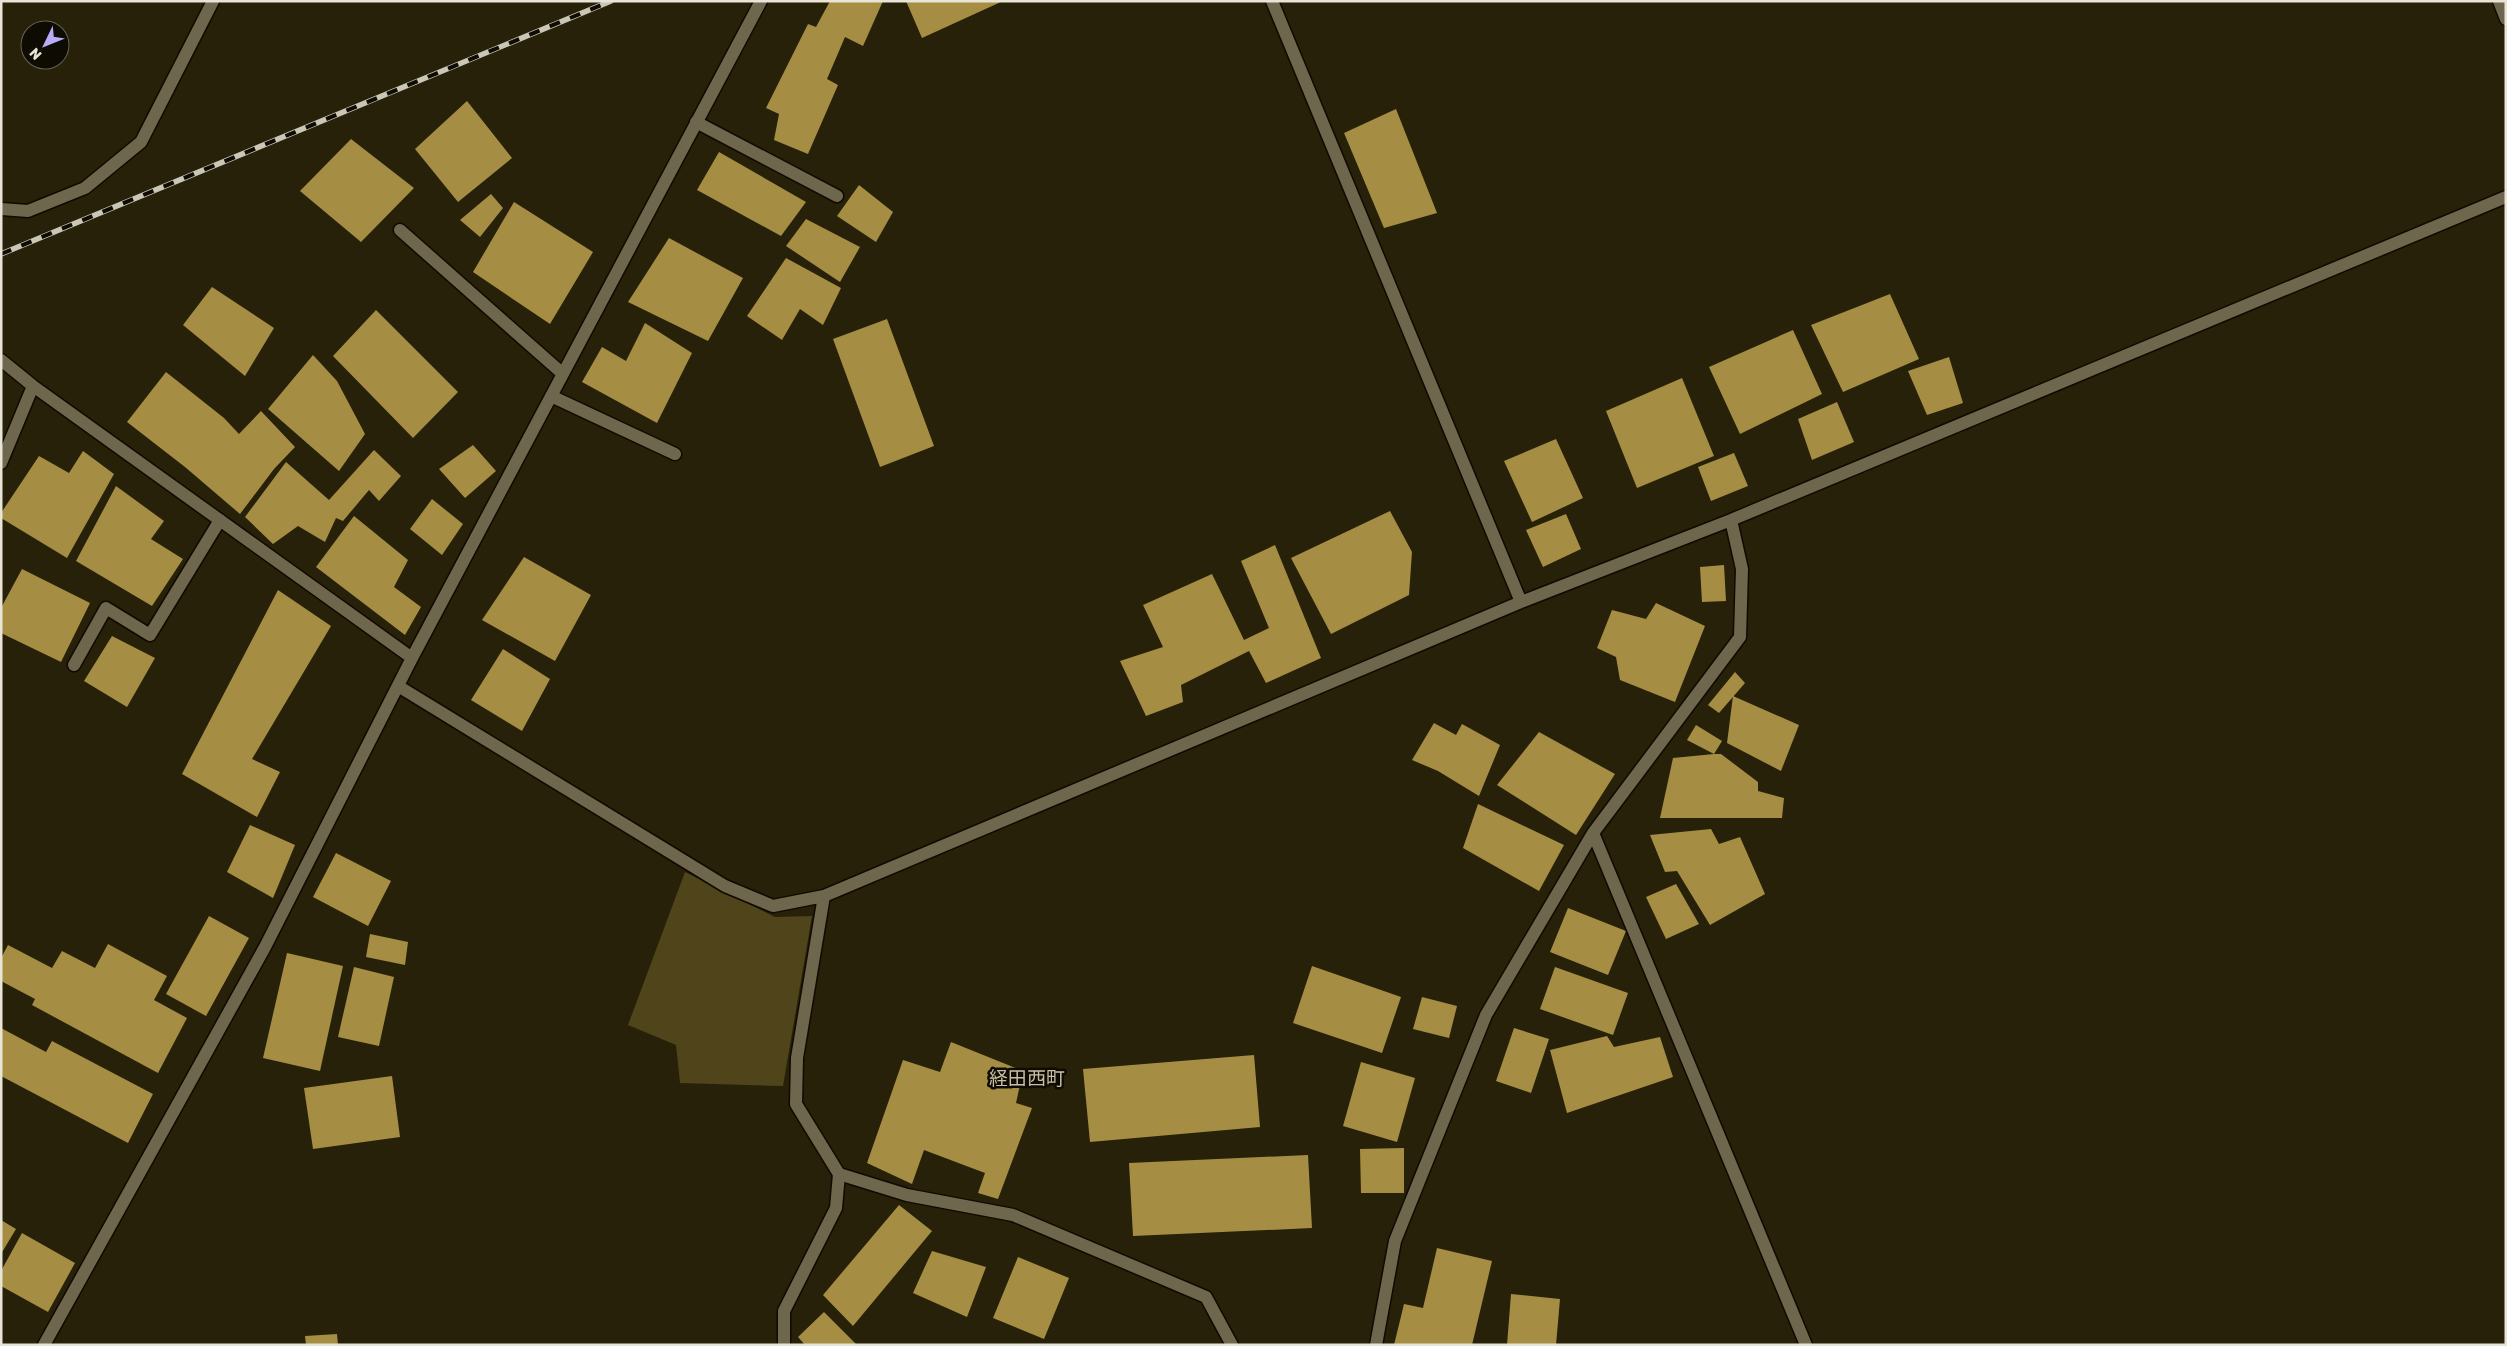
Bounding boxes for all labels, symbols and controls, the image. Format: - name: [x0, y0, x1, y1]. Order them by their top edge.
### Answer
- north arrow: [20, 20, 70, 70]
- text: N: [26, 44, 46, 63]
- district label: 経田西町: [989, 1067, 1065, 1090]

